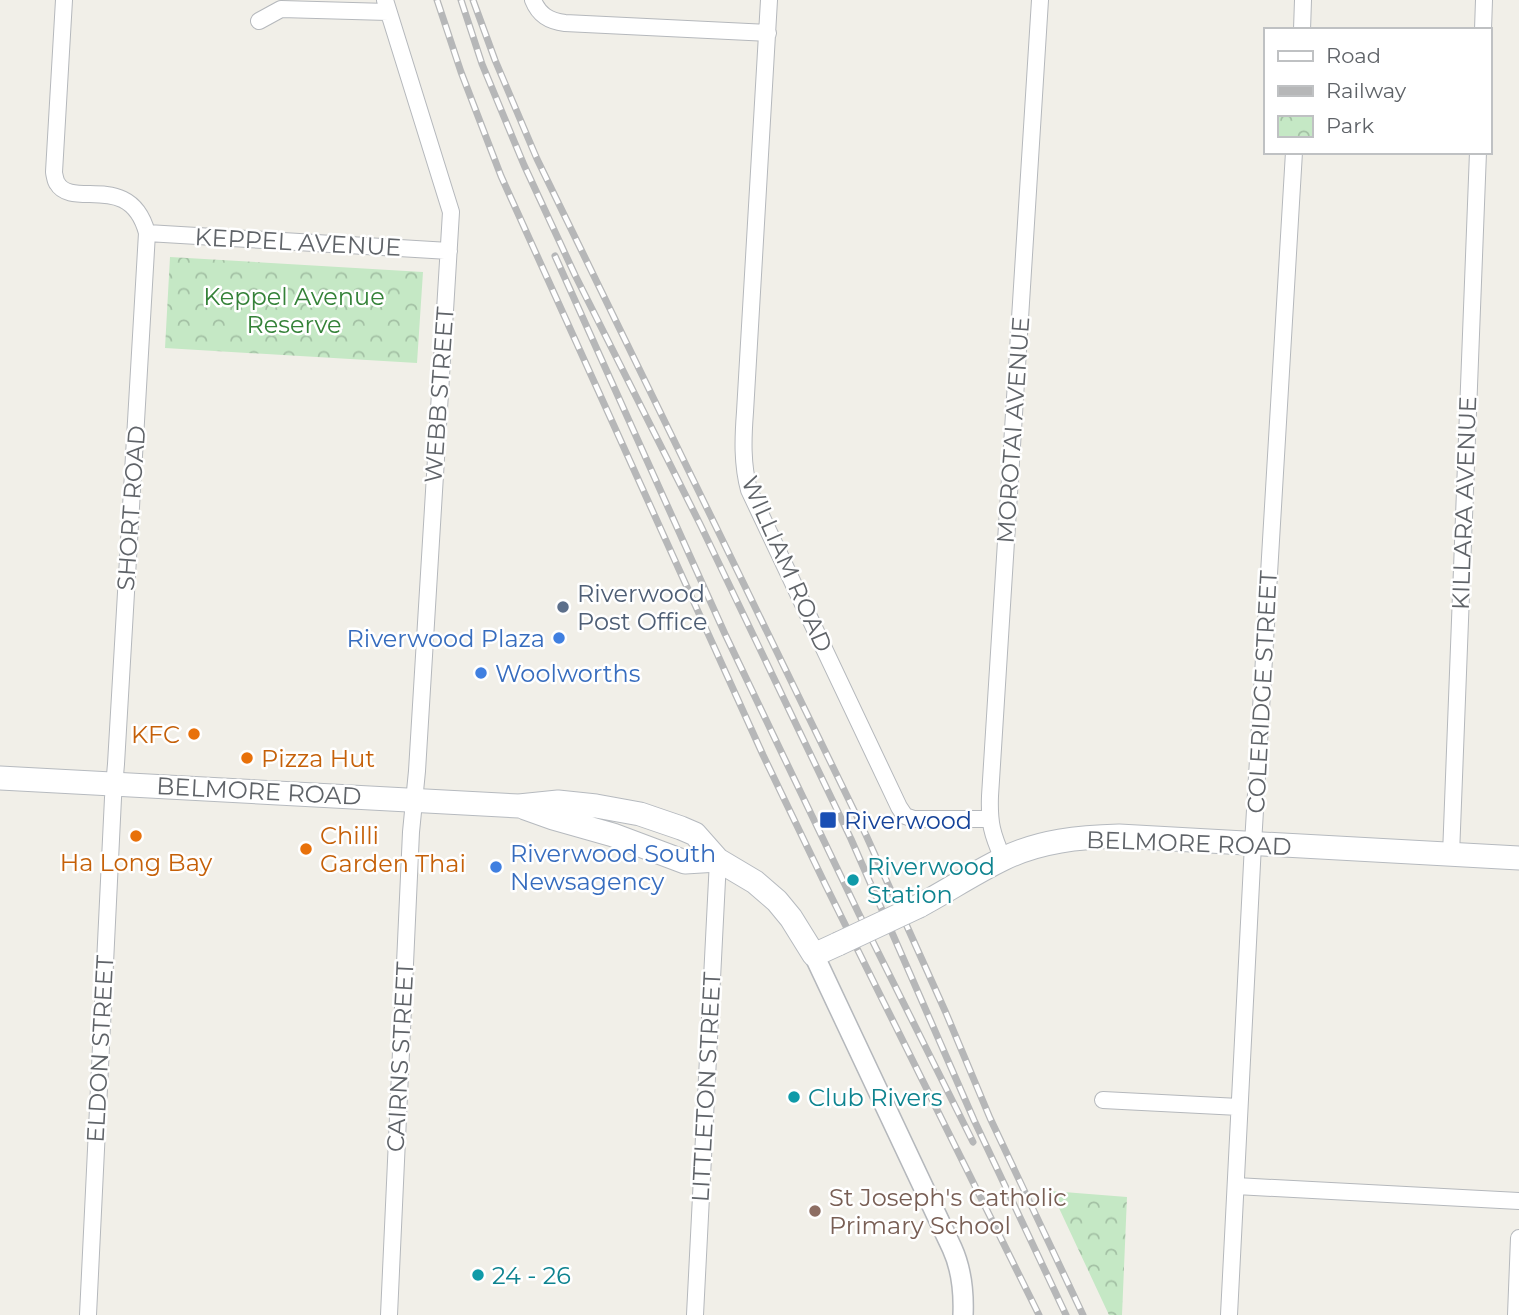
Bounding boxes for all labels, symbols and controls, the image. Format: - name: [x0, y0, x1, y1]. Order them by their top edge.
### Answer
- legend: [1264, 28, 1491, 154]
- text: Road: [1326, 43, 1381, 68]
- text: Railway: [1326, 78, 1407, 103]
- text: Park: [1326, 113, 1374, 138]
- street label: KEPPEL AVENUE: [194, 222, 402, 262]
- park label: Keppel Avenue Reserve: [203, 282, 385, 339]
- street label: WEBB STREET: [418, 306, 460, 484]
- street label: MOROTAI AVENUE: [991, 316, 1035, 544]
- street label: KILLARA AVENUE: [1446, 396, 1482, 610]
- street label: SHORT ROAD: [111, 424, 151, 592]
- street label: WILLIAM ROAD: [735, 471, 839, 657]
- street label: COLERIDGE STREET: [1241, 570, 1283, 814]
- place label: Riverwood Post Office: [577, 579, 707, 636]
- marker: Riverwood Post Office: [555, 599, 571, 615]
- place label: Riverwood Plaza: [346, 624, 545, 653]
- marker: Riverwood Plaza: [551, 630, 567, 646]
- place label: Woolworths: [495, 659, 640, 688]
- marker: Woolworths: [473, 665, 489, 681]
- place label: KFC: [131, 720, 180, 749]
- marker: KFC: [186, 726, 202, 742]
- place label: Pizza Hut: [261, 744, 375, 773]
- marker: Pizza Hut: [239, 750, 255, 766]
- street label: BELMORE ROAD: [156, 771, 362, 811]
- place label: Riverwood: [844, 806, 972, 835]
- marker: Riverwood: [818, 810, 838, 830]
- place label: Chilli Garden Thai: [320, 821, 466, 878]
- street label: BELMORE ROAD: [1086, 825, 1292, 861]
- marker: Ha Long Bay: [128, 828, 144, 844]
- place label: Riverwood South Newsagency: [510, 839, 716, 896]
- marker: Chilli Garden Thai: [298, 841, 314, 857]
- place label: Ha Long Bay: [60, 848, 212, 877]
- place label: Riverwood Station: [867, 852, 995, 909]
- marker: Riverwood South Newsagency: [488, 859, 504, 875]
- marker: Riverwood Station: [845, 872, 861, 888]
- street label: ELDON STREET: [81, 954, 119, 1143]
- street label: CAIRNS STREET: [381, 961, 419, 1153]
- street label: LITTLETON STREET: [685, 971, 727, 1203]
- place label: Club Rivers: [808, 1083, 942, 1112]
- marker: Club Rivers: [786, 1089, 802, 1105]
- place label: St Joseph's Catholic Primary School: [829, 1183, 1067, 1240]
- marker: St Joseph's Catholic Primary School: [807, 1203, 823, 1219]
- place label: 24 - 26: [492, 1261, 571, 1290]
- marker: 24 - 26: [470, 1267, 486, 1283]

